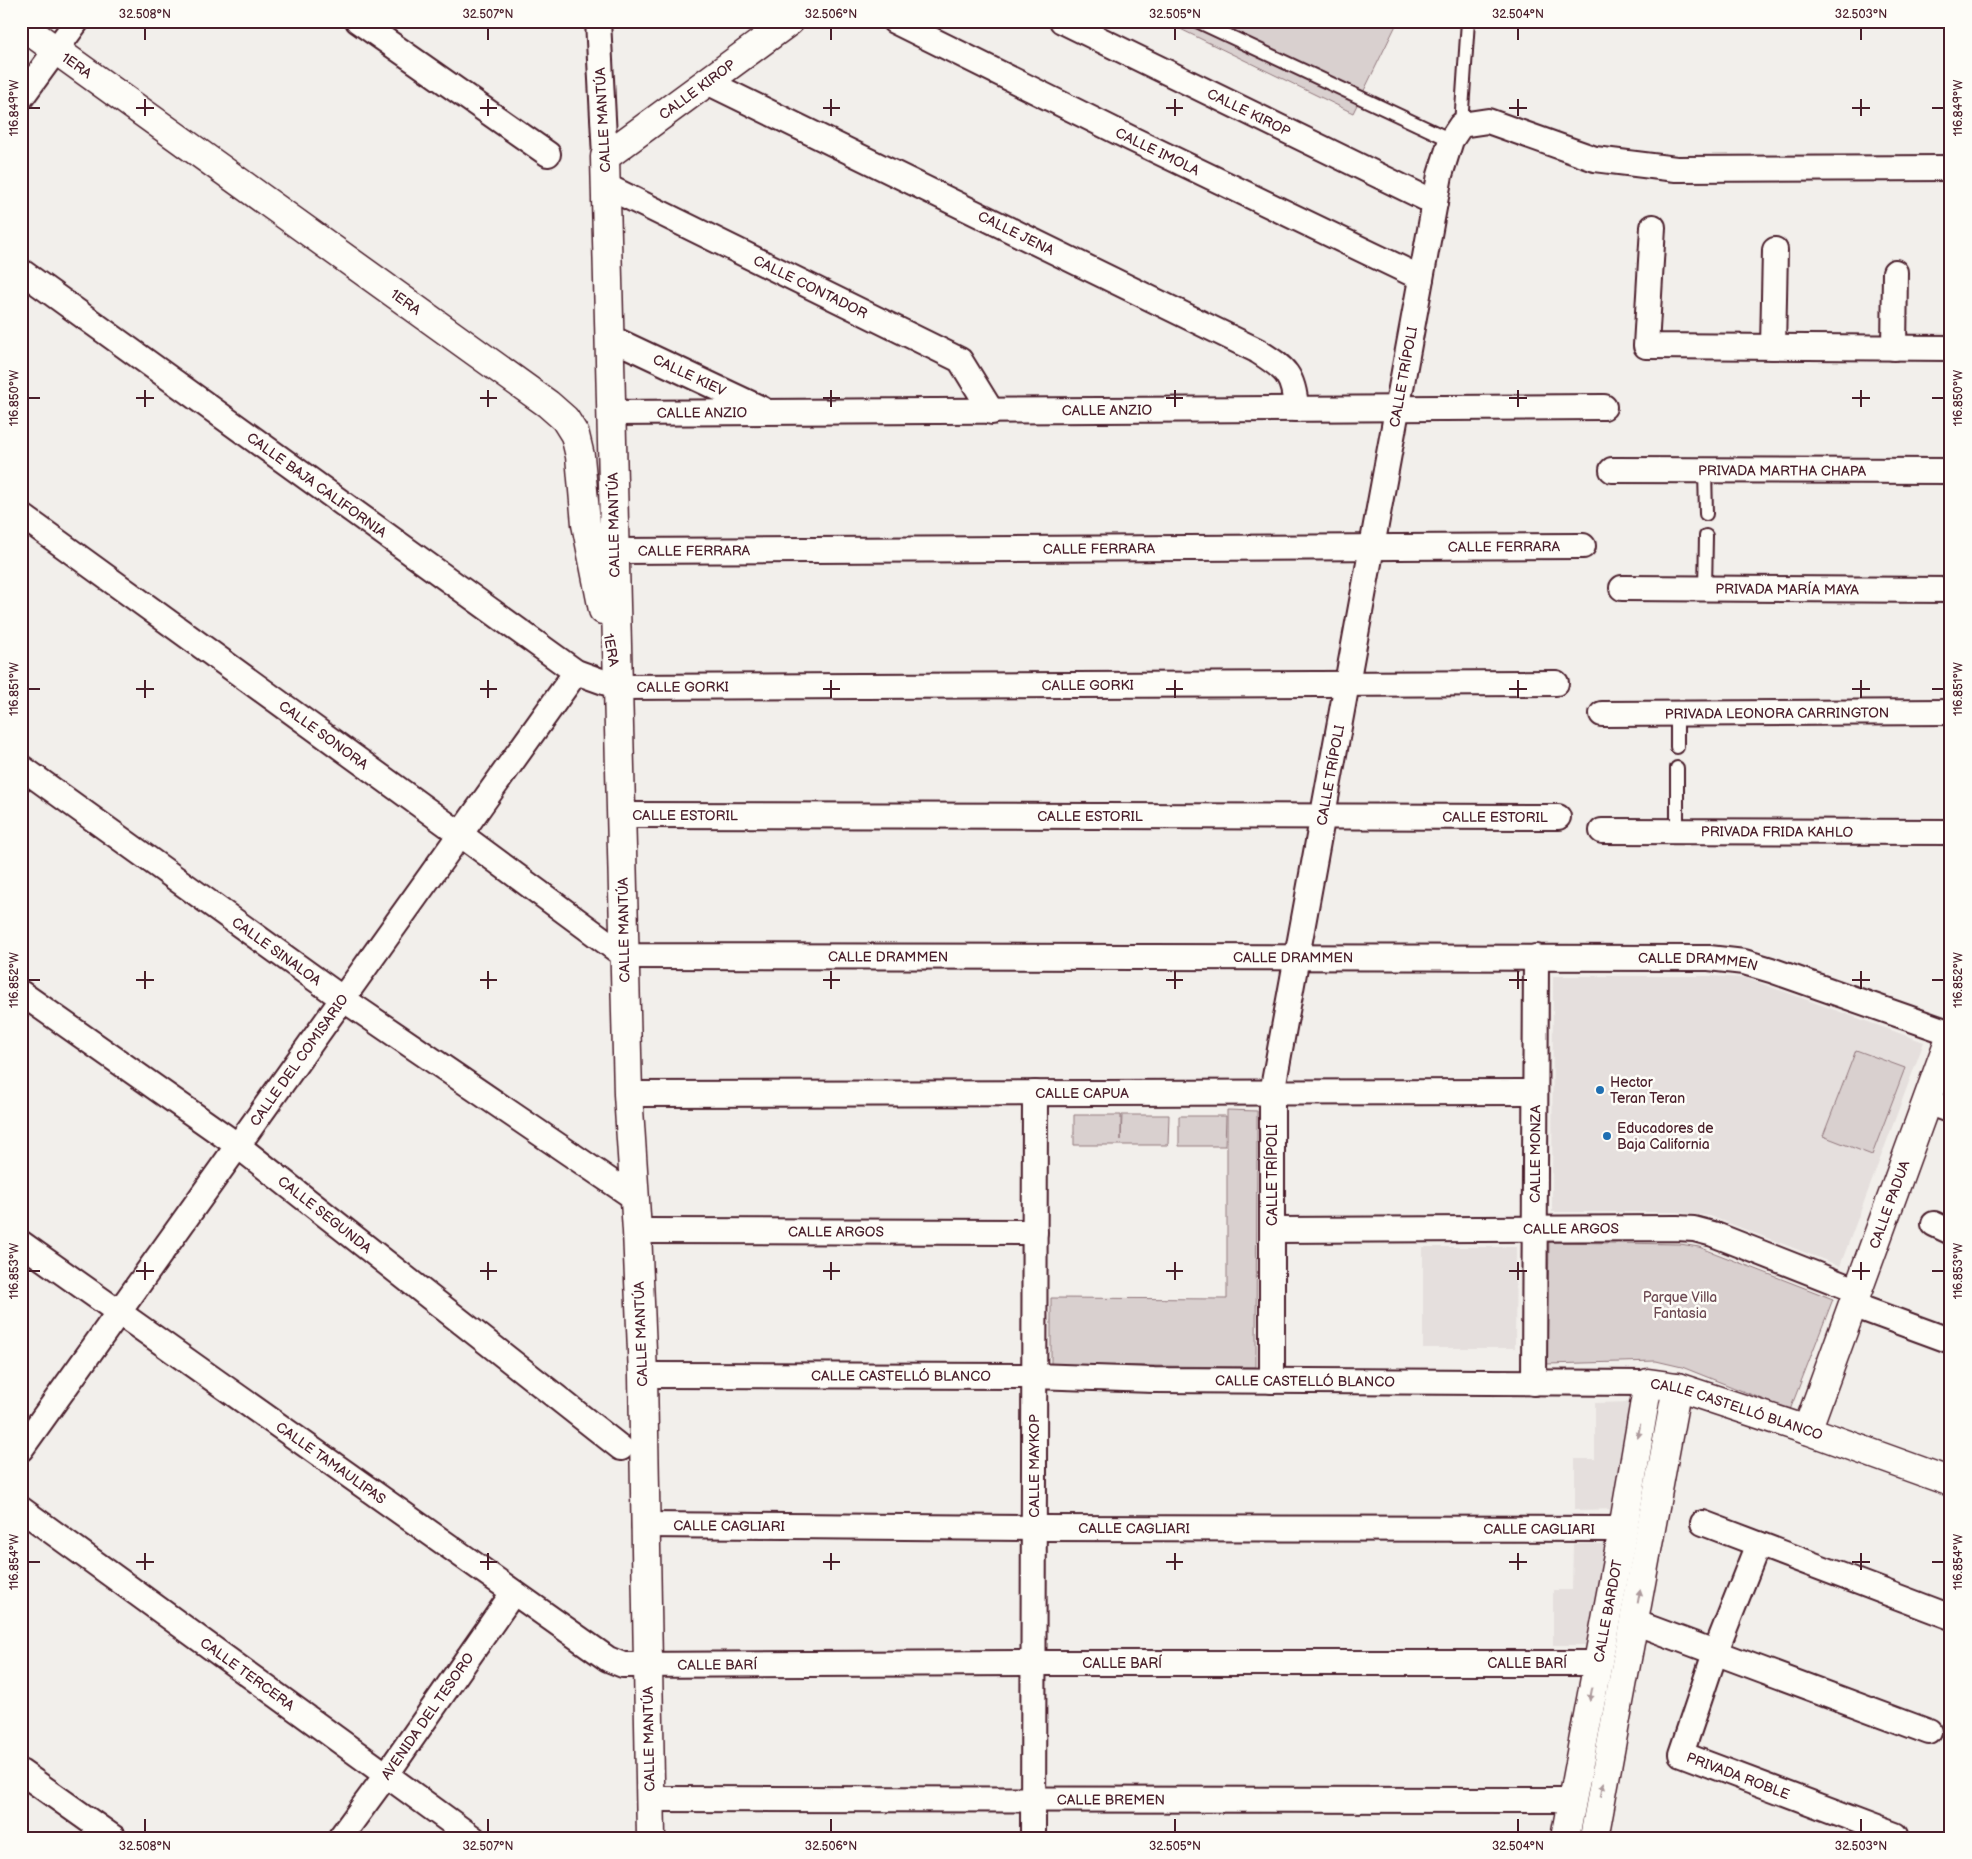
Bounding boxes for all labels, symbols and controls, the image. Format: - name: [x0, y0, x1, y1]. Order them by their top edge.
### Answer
- text: 32.508°N: [119, 7, 171, 22]
- text: 32.507°N: [462, 7, 514, 22]
- text: 32.506°N: [805, 7, 857, 22]
- text: 32.505°N: [1149, 7, 1201, 22]
- text: 32.504°N: [1492, 7, 1544, 22]
- text: 32.503°N: [1835, 7, 1887, 22]
- street label: 1ERA: [59, 49, 96, 82]
- street label: CALLE KIROP: [656, 56, 739, 123]
- street label: CALLE MANTÚA: [591, 67, 614, 173]
- text: 116.849°W: [7, 80, 22, 136]
- text: 116.849°W: [1951, 80, 1966, 136]
- street label: CALLE KIROP: [1205, 85, 1293, 140]
- street label: CALLE IMOLA: [1113, 124, 1203, 179]
- street label: CALLE JENA: [975, 207, 1057, 259]
- street label: CALLE CONTADOR: [751, 251, 871, 322]
- street label: 1ERA: [387, 285, 425, 319]
- street label: CALLE TRÍPOLI: [1386, 325, 1421, 429]
- street label: CALLE KIEV: [650, 350, 729, 400]
- text: 116.850°W: [7, 370, 22, 426]
- text: 116.850°W: [1951, 370, 1966, 426]
- street label: CALLE ANZIO: [1062, 401, 1153, 419]
- street label: CALLE ANZIO: [657, 404, 748, 421]
- street label: CALLE BAJA CALIFORNIA: [244, 429, 390, 541]
- street label: PRIVADA MARTHA CHAPA: [1698, 462, 1867, 479]
- street label: CALLE MANTÚA: [604, 472, 623, 578]
- street label: CALLE FERRARA: [1448, 538, 1561, 555]
- street label: CALLE FERRARA: [1043, 540, 1156, 557]
- street label: CALLE FERRARA: [638, 542, 751, 559]
- street label: PRIVADA MARÍA MAYA: [1715, 580, 1859, 598]
- street label: 1ERA: [599, 632, 623, 668]
- text: 116.851°W: [7, 662, 22, 716]
- text: 116.851°W: [1951, 662, 1966, 716]
- street label: CALLE GORKI: [1042, 676, 1134, 694]
- street label: CALLE GORKI: [637, 678, 729, 695]
- street label: CALLE SONORA: [276, 697, 372, 773]
- street label: PRIVADA LEONORA CARRINGTON: [1665, 704, 1889, 722]
- street label: CALLE TRÍPOLI: [1313, 724, 1348, 827]
- street label: CALLE ESTORIL: [632, 807, 738, 824]
- street label: CALLE ESTORIL: [1037, 807, 1143, 825]
- street label: CALLE ESTORIL: [1442, 808, 1548, 825]
- street label: PRIVADA FRIDA KAHLO: [1701, 823, 1854, 840]
- street label: CALLE MANTÚA: [614, 877, 633, 983]
- street label: CALLE SINALOA: [229, 913, 325, 989]
- street label: CALLE DRAMMEN: [828, 948, 948, 965]
- street label: CALLE DRAMMEN: [1233, 949, 1353, 966]
- street label: CALLE DRAMMEN: [1638, 949, 1760, 974]
- text: 116.852°W: [7, 952, 22, 1008]
- text: 116.852°W: [1951, 952, 1966, 1008]
- street label: CALLE DEL COMISARIO: [246, 991, 352, 1129]
- place label: Hector Teran Teran: [1610, 1074, 1685, 1107]
- street label: CALLE CAPUA: [1035, 1084, 1129, 1102]
- marker: Hector Teran Teran: [1594, 1084, 1606, 1096]
- street label: CALLE MONZA: [1526, 1104, 1544, 1203]
- place label: Educadores de Baja California: [1617, 1120, 1714, 1153]
- street label: CALLE TRÍPOLI: [1263, 1124, 1281, 1226]
- marker: Educadores de Baja California: [1601, 1130, 1613, 1142]
- street label: CALLE PADUA: [1865, 1158, 1913, 1251]
- street label: CALLE SEGUNDA: [275, 1172, 375, 1257]
- street label: CALLE ARGOS: [1523, 1220, 1619, 1237]
- street label: CALLE ARGOS: [788, 1223, 884, 1240]
- text: 116.853°W: [7, 1243, 22, 1299]
- text: 116.853°W: [1951, 1243, 1966, 1299]
- street label: CALLE MANTÚA: [630, 1281, 651, 1387]
- park label: Parque Villa Fantasia: [1643, 1289, 1717, 1322]
- street label: CALLE CASTELLÓ BLANCO: [811, 1366, 991, 1384]
- street label: CALLE CASTELLÓ BLANCO: [1215, 1372, 1395, 1390]
- street label: CALLE CASTELLÓ BLANCO: [1649, 1375, 1825, 1444]
- street label: CALLE MAYKOP: [1025, 1414, 1043, 1518]
- street label: CALLE TAMAULIPAS: [273, 1418, 389, 1507]
- one-way arrow: [1635, 1424, 1643, 1440]
- street label: CALLE CAGLIARI: [673, 1517, 785, 1535]
- street label: CALLE CAGLIARI: [1078, 1520, 1190, 1537]
- street label: CALLE CAGLIARI: [1483, 1520, 1595, 1537]
- text: 116.854°W: [7, 1534, 22, 1590]
- text: 116.854°W: [1951, 1534, 1966, 1590]
- street label: CALLE BARDOT: [1590, 1558, 1626, 1664]
- one-way arrow: [1635, 1587, 1643, 1603]
- street label: CALLE TERCERA: [197, 1634, 298, 1714]
- street label: AVENIDA DEL TESORO: [377, 1649, 478, 1783]
- street label: CALLE BARÍ: [1082, 1654, 1162, 1672]
- street label: CALLE BARÍ: [1487, 1654, 1567, 1672]
- street label: CALLE BARÍ: [677, 1655, 757, 1673]
- street label: CALLE MANTÚA: [639, 1686, 658, 1792]
- one-way arrow: [1587, 1687, 1595, 1702]
- street label: PRIVADA ROBLE: [1684, 1748, 1792, 1803]
- one-way arrow: [1599, 1781, 1607, 1797]
- street label: CALLE BREMEN: [1057, 1791, 1165, 1808]
- text: 32.508°N: [119, 1839, 171, 1854]
- text: 32.507°N: [462, 1839, 514, 1854]
- text: 32.506°N: [805, 1839, 857, 1854]
- text: 32.505°N: [1149, 1839, 1201, 1854]
- text: 32.504°N: [1492, 1839, 1544, 1854]
- text: 32.503°N: [1835, 1839, 1887, 1854]

